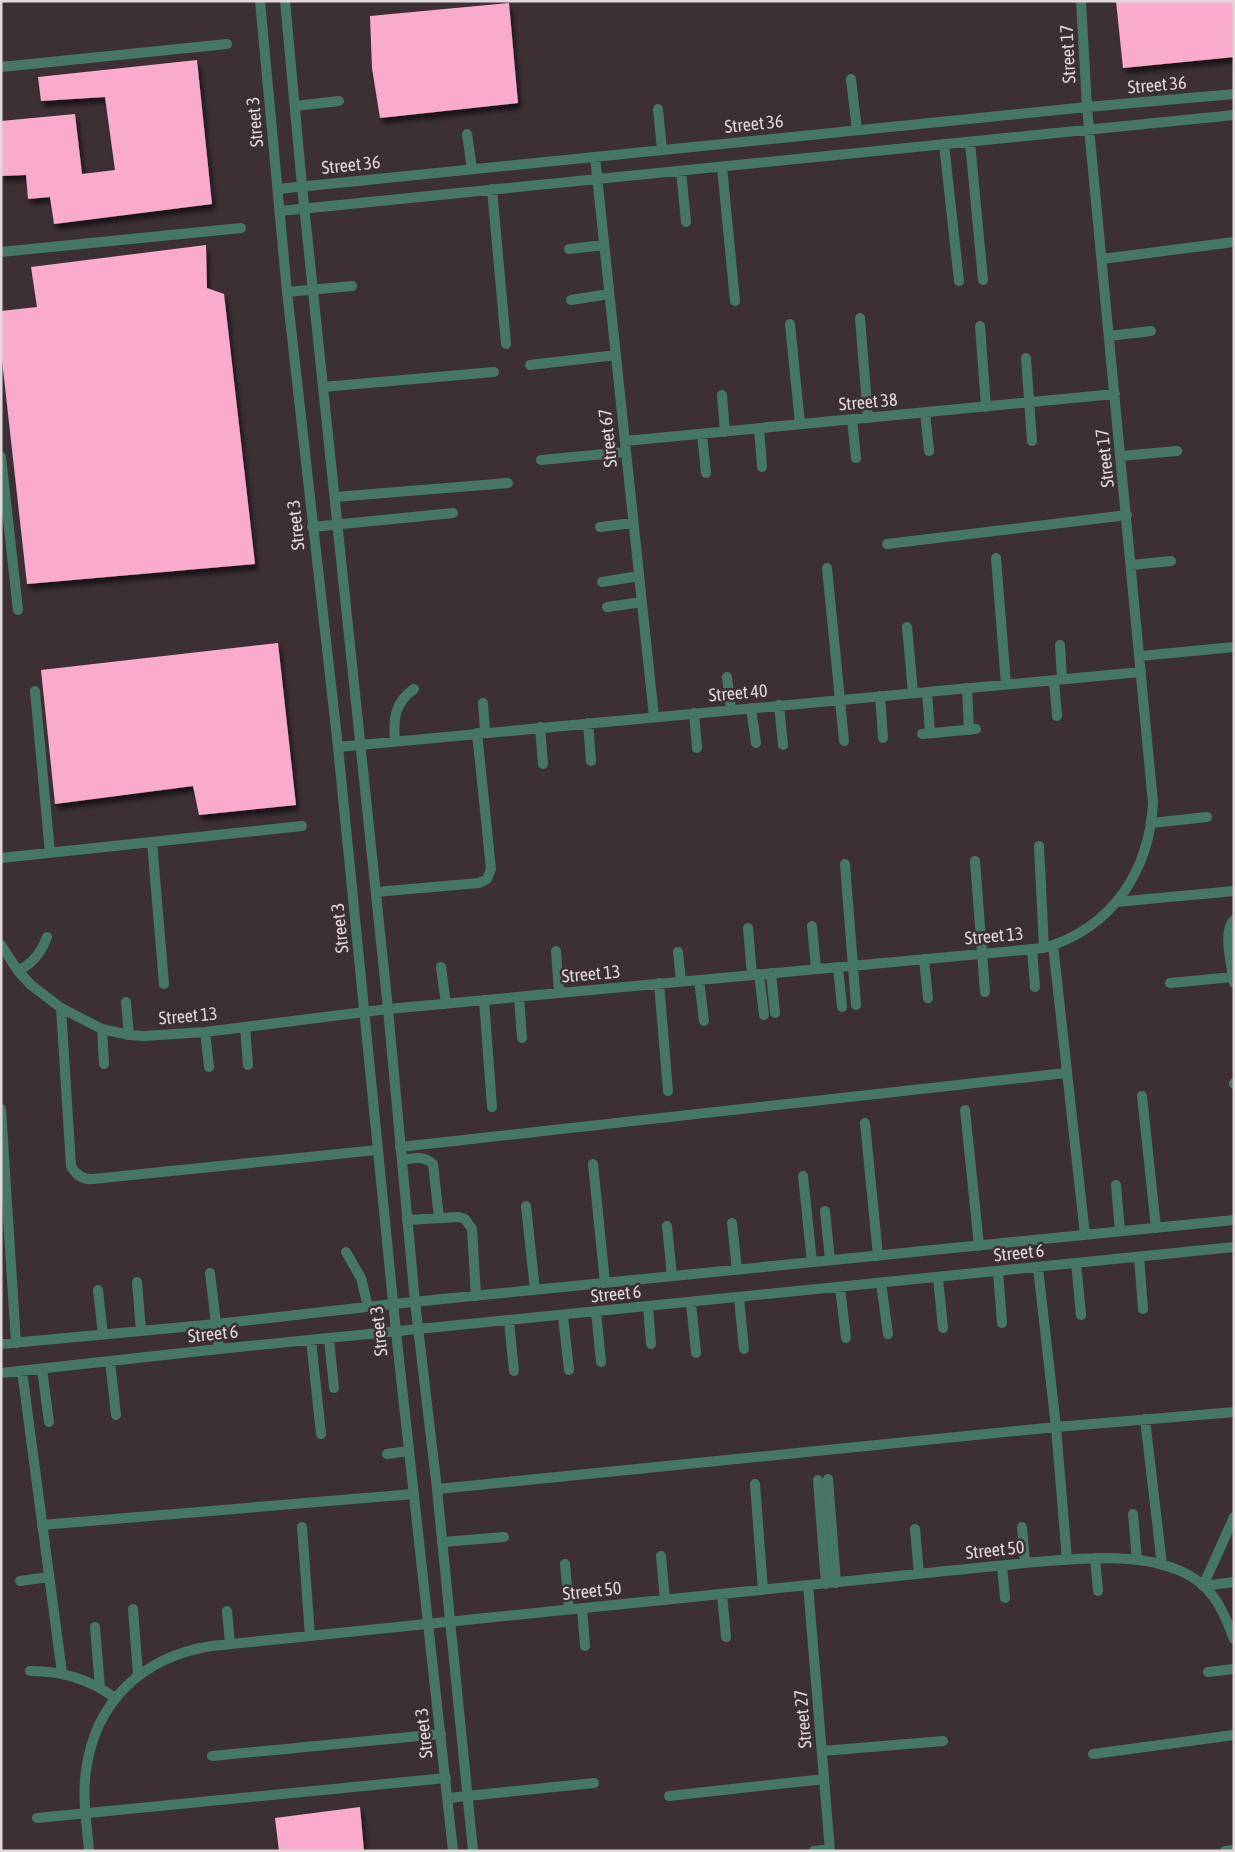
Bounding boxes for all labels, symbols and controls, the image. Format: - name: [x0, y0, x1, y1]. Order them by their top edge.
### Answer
- street label: Street 17: [1055, 24, 1080, 84]
- street label: Street 36: [1127, 71, 1187, 98]
- street label: Street 3: [242, 96, 267, 148]
- street label: Street 36: [724, 110, 784, 137]
- street label: Street 36: [321, 151, 381, 178]
- street label: Street 38: [838, 388, 898, 415]
- street label: Street 67: [594, 408, 621, 468]
- street label: Street 17: [1091, 428, 1118, 488]
- street label: Street 3: [282, 499, 309, 551]
- street label: Street 40: [708, 679, 768, 706]
- street label: Street 3: [326, 902, 353, 954]
- street label: Street 13: [964, 922, 1024, 949]
- street label: Street 13: [561, 960, 621, 987]
- street label: Street 13: [158, 1002, 218, 1029]
- street label: Street 6: [993, 1239, 1045, 1266]
- street label: Street 6: [590, 1280, 642, 1307]
- street label: Street 3: [365, 1305, 392, 1357]
- street label: Street 6: [187, 1320, 239, 1347]
- street label: Street 50: [965, 1536, 1025, 1563]
- street label: Street 50: [562, 1577, 622, 1604]
- street label: Street 27: [789, 1689, 816, 1749]
- street label: Street 3: [410, 1707, 437, 1759]

